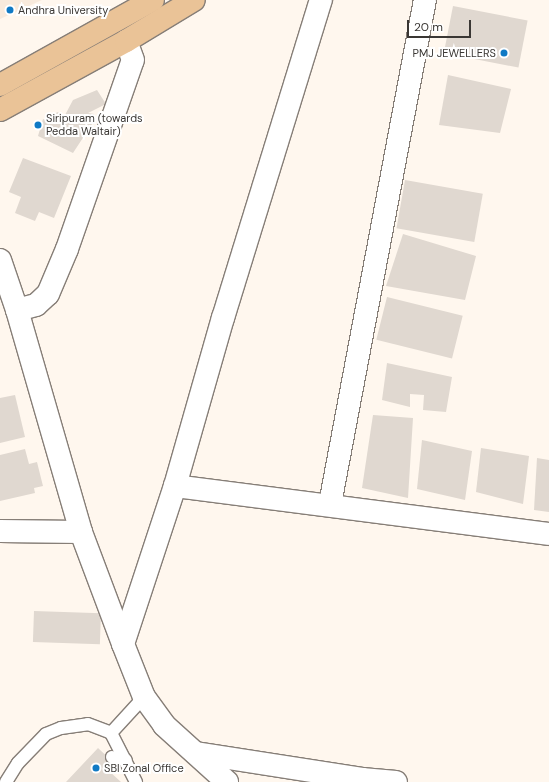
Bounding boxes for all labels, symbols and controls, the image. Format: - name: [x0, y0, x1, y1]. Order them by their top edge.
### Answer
- place label: Andhra University: [18, 3, 108, 17]
- marker: Andhra University: [5, 5, 15, 15]
- scale bar: [409, 12, 473, 38]
- text: 20 m: [414, 19, 443, 35]
- place label: PMJ JEWELLERS: [413, 46, 496, 60]
- marker: PMJ JEWELLERS: [499, 48, 509, 58]
- place label: Siripuram (towards Pedda Waltair): [46, 112, 143, 138]
- marker: Siripuram (towards Pedda Waltair): [33, 120, 43, 130]
- place label: SBI Zonal Office: [104, 761, 184, 775]
- marker: SBI Zonal Office: [91, 763, 101, 773]

